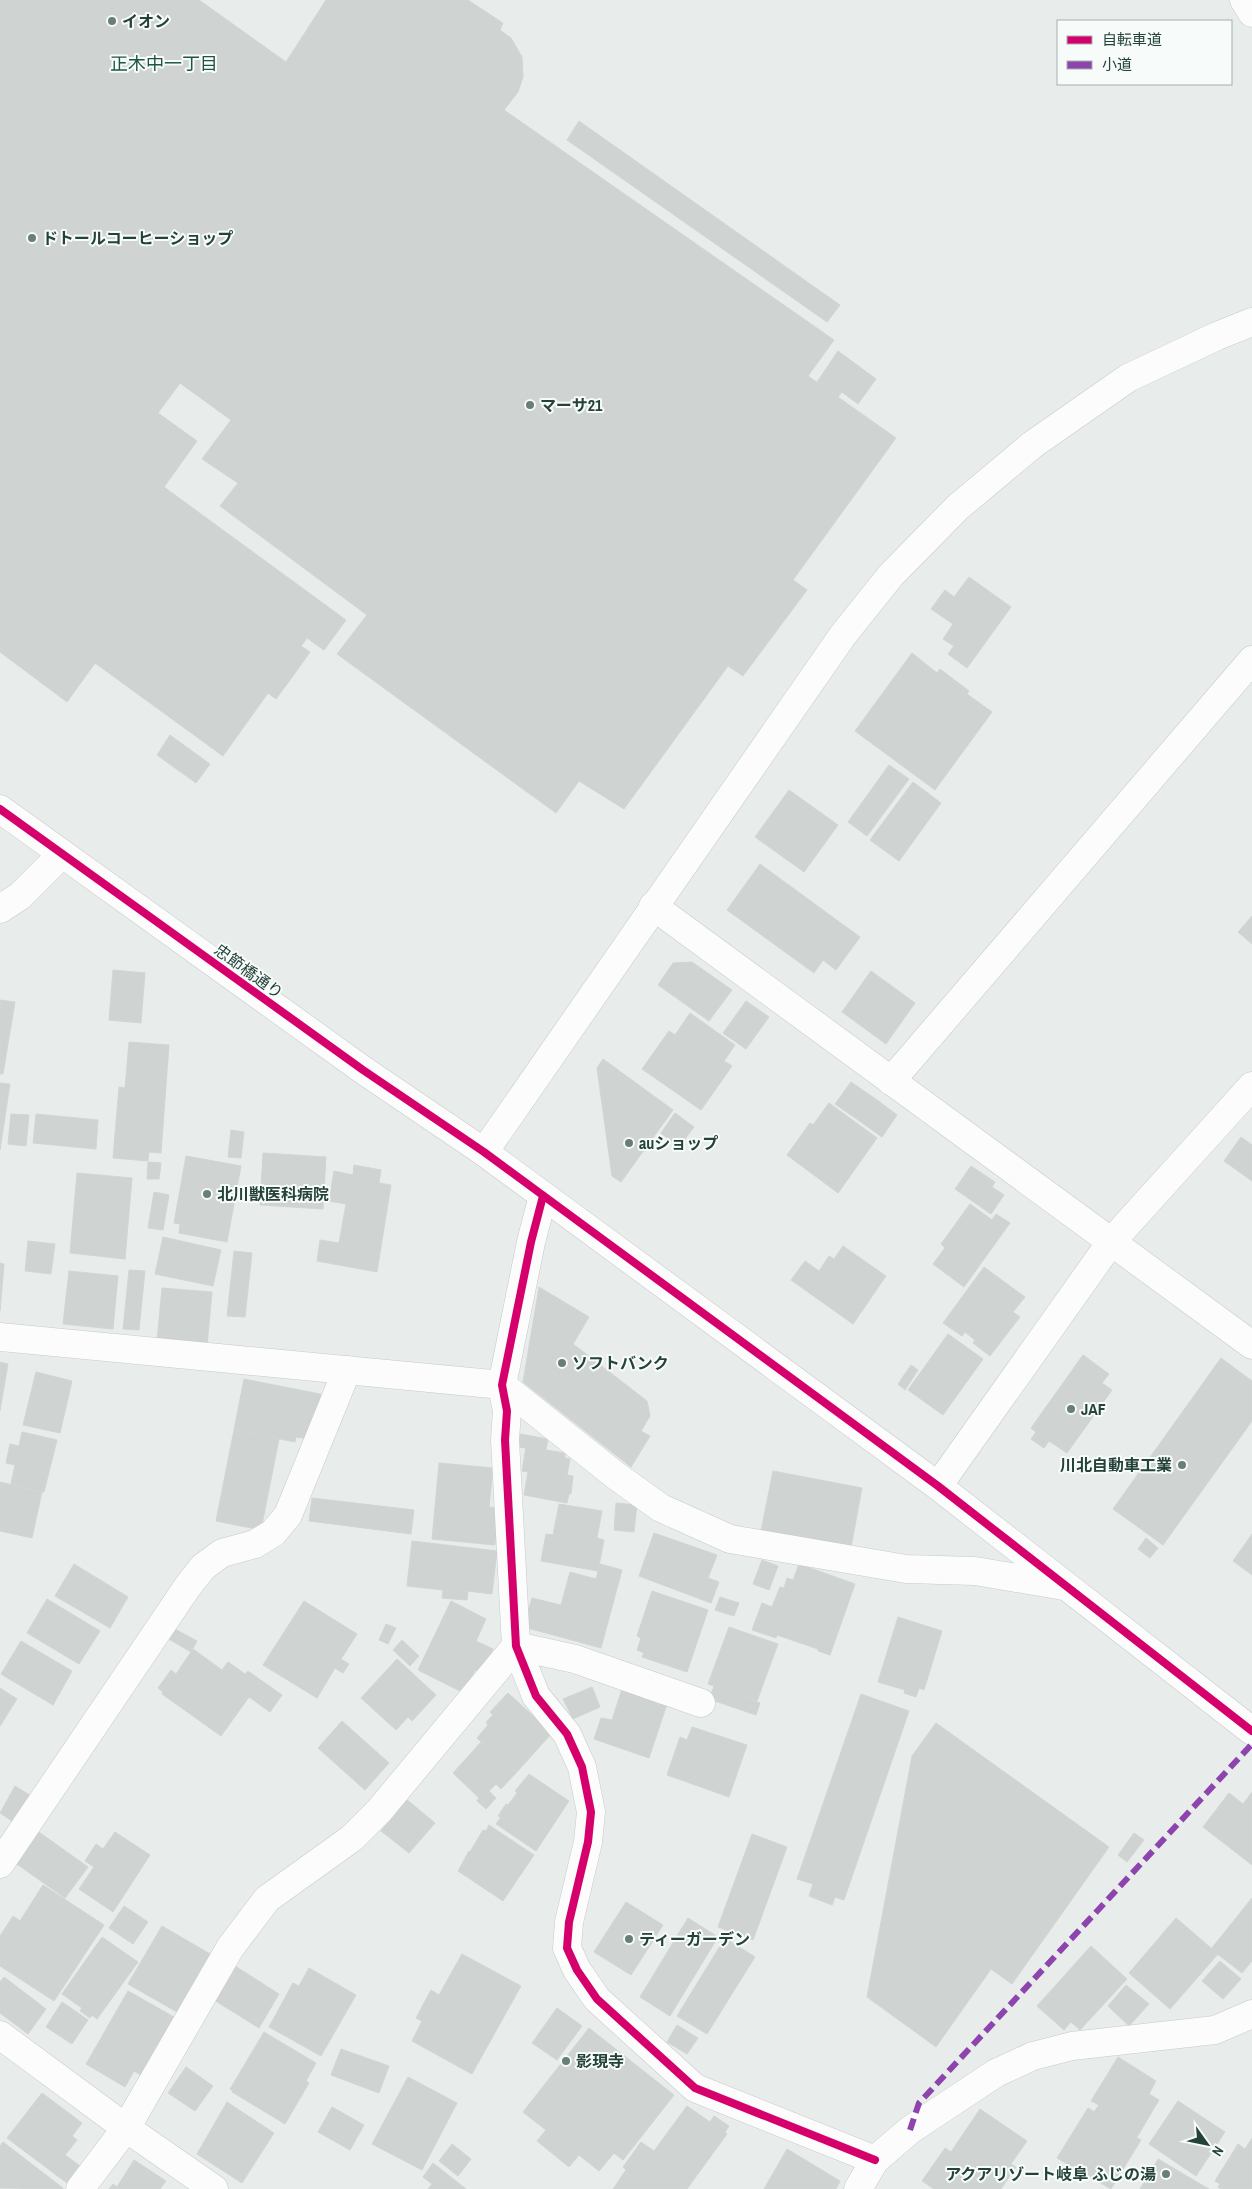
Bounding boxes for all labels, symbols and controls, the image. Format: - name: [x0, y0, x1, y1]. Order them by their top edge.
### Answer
- place label: イオン: [122, 10, 170, 32]
- marker: イオン: [106, 15, 118, 27]
- legend: [1057, 20, 1232, 85]
- text: 自転車道: [1102, 29, 1162, 50]
- district label: 正木中一丁目: [110, 51, 218, 76]
- text: 小道: [1102, 54, 1132, 75]
- place label: ドトールコーヒーショップ: [42, 227, 233, 249]
- marker: ドトールコーヒーショップ: [26, 232, 38, 244]
- place label: マーサ21: [540, 394, 603, 416]
- marker: マーサ21: [524, 399, 536, 411]
- street label: 忠節橋通り: [210, 939, 288, 1003]
- place label: auショップ: [639, 1132, 718, 1154]
- marker: auショップ: [623, 1137, 635, 1149]
- place label: 北川獣医科病院: [217, 1183, 329, 1205]
- marker: 北川獣医科病院: [201, 1188, 213, 1200]
- place label: ソフトバンク: [572, 1352, 669, 1374]
- marker: ソフトバンク: [556, 1357, 568, 1369]
- place label: JAF: [1081, 1398, 1106, 1420]
- marker: JAF: [1065, 1403, 1077, 1415]
- place label: 川北自動車工業: [1060, 1454, 1172, 1476]
- marker: 川北自動車工業: [1176, 1459, 1188, 1471]
- place label: ティーガーデン: [639, 1928, 750, 1950]
- marker: ティーガーデン: [623, 1933, 635, 1945]
- place label: 影現寺: [576, 2050, 624, 2072]
- marker: 影現寺: [560, 2055, 572, 2067]
- north arrow: [1182, 2119, 1232, 2169]
- text: N: [1208, 2143, 1228, 2159]
- place label: アクアリゾート岐阜 ふじの湯: [945, 2163, 1156, 2185]
- marker: アクアリゾート岐阜 ふじの湯: [1160, 2168, 1172, 2180]

